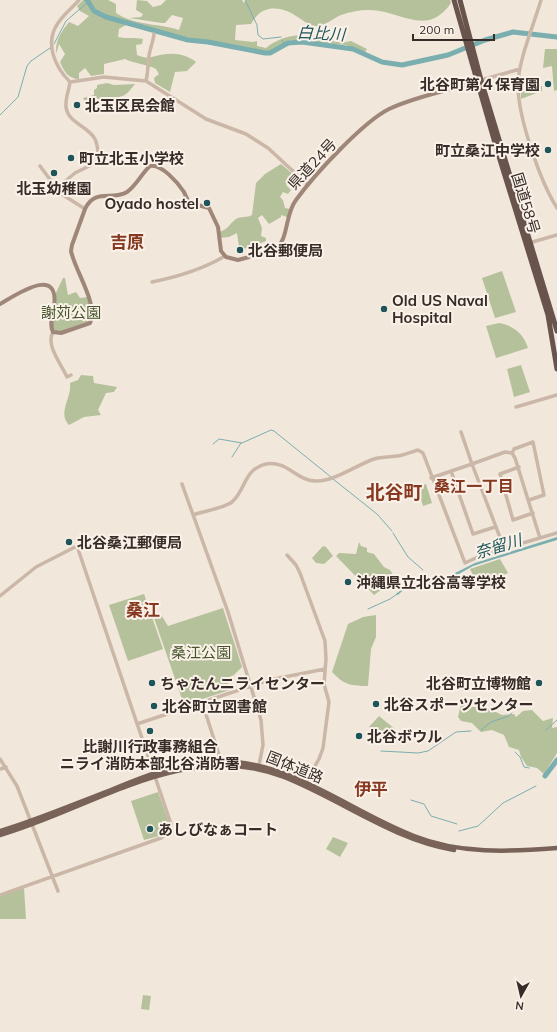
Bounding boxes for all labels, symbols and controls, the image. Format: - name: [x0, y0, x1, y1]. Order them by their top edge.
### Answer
- scale bar: [413, 16, 494, 42]
- water label: 白比川: [297, 22, 347, 44]
- text: 200 m: [419, 22, 454, 37]
- place label: 北谷町第４保育園: [420, 75, 540, 94]
- marker: 北谷町第４保育園: [543, 79, 553, 89]
- place label: 北玉区民会館: [85, 96, 175, 115]
- marker: 北玉区民会館: [72, 100, 82, 110]
- street label: 県道24号: [284, 134, 340, 194]
- place label: 町立桑江中学校: [435, 141, 540, 160]
- marker: 町立桑江中学校: [543, 145, 553, 155]
- place label: 町立北玉小学校: [79, 149, 184, 168]
- marker: 町立北玉小学校: [66, 153, 76, 163]
- marker: 北玉幼稚園: [49, 168, 59, 178]
- street label: 国道58号: [508, 170, 544, 236]
- place label: 北玉幼稚園: [16, 179, 92, 198]
- place label: Oyado hostel: [104, 194, 199, 213]
- marker: Oyado hostel: [202, 198, 212, 208]
- district label: 吉原: [110, 231, 144, 252]
- place label: 北谷郵便局: [248, 241, 323, 260]
- marker: 北谷郵便局: [235, 245, 245, 255]
- place label: Old US Naval Hospital: [392, 291, 488, 327]
- park label: 謝苅公園: [41, 303, 101, 322]
- marker: Old US Naval Hospital: [379, 304, 389, 314]
- district label: 桑江一丁目: [434, 476, 514, 496]
- district label: 北谷町: [365, 480, 423, 504]
- water label: 奈留川: [472, 529, 526, 563]
- place label: 北谷桑江郵便局: [77, 533, 182, 552]
- marker: 北谷桑江郵便局: [64, 537, 74, 547]
- place label: 沖縄県立北谷高等学校: [356, 573, 506, 592]
- marker: 沖縄県立北谷高等学校: [343, 577, 353, 587]
- district label: 桑江: [126, 599, 160, 620]
- park label: 桑江公園: [171, 643, 231, 662]
- place label: ちゃたんニライセンター: [160, 674, 325, 693]
- place label: 北谷町立博物館: [426, 674, 531, 693]
- marker: ちゃたんニライセンター: [147, 678, 157, 688]
- marker: 北谷町立博物館: [534, 678, 544, 688]
- place label: 北谷スポーツセンター: [384, 695, 534, 714]
- place label: 北谷町立図書館: [162, 697, 267, 716]
- marker: 北谷スポーツセンター: [371, 699, 381, 709]
- marker: 北谷町立図書館: [149, 701, 159, 711]
- marker: 比謝川行政事務組合 ニライ消防本部北谷消防署: [145, 726, 155, 736]
- place label: 北谷ボウル: [367, 727, 442, 746]
- marker: 北谷ボウル: [354, 731, 364, 741]
- place label: 比謝川行政事務組合 ニライ消防本部北谷消防署: [60, 737, 240, 773]
- street label: 国体道路: [264, 747, 326, 787]
- district label: 伊平: [354, 778, 388, 799]
- place label: あしびなぁコート: [158, 820, 278, 839]
- marker: あしびなぁコート: [145, 824, 155, 834]
- north arrow: [501, 976, 541, 1016]
- text: N: [515, 998, 525, 1013]

